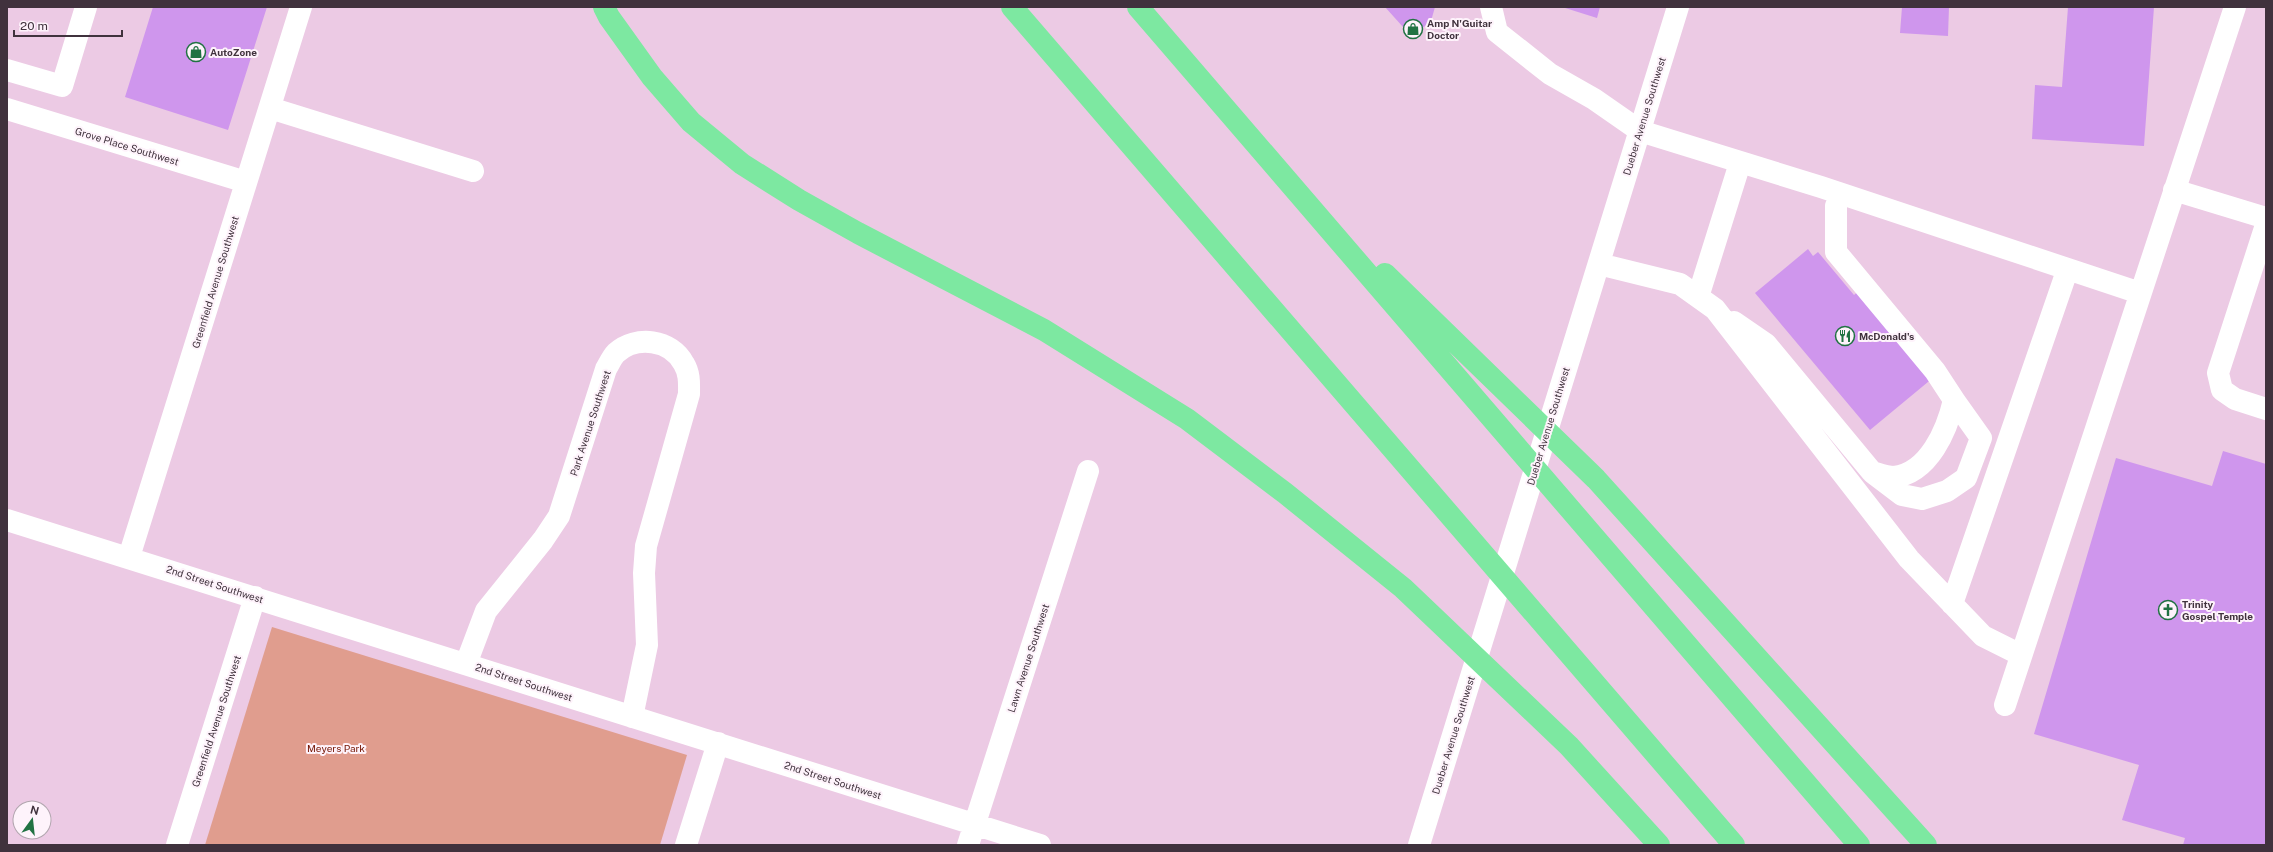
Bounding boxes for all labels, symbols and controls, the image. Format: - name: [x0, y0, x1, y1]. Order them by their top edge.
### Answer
- scale bar: [14, 12, 122, 38]
- place label: Amp N'Guitar Doctor: [1427, 17, 1492, 41]
- shop icon: Amp N'Guitar Doctor: [1402, 18, 1424, 40]
- text: 20 m: [20, 19, 48, 33]
- shop icon: AutoZone: [185, 41, 207, 63]
- place label: AutoZone: [210, 46, 257, 58]
- street label: Dueber Avenue Southwest: [1620, 55, 1668, 177]
- street label: Grove Place Southwest: [74, 125, 180, 168]
- street label: Greenfield Avenue Southwest: [189, 214, 241, 350]
- restaurant icon: McDonald's: [1834, 325, 1856, 347]
- place label: McDonald's: [1859, 330, 1914, 342]
- street label: Dueber Avenue Southwest: [1524, 365, 1572, 487]
- street label: Park Avenue Southwest: [567, 369, 613, 477]
- street label: 2nd Street Southwest: [165, 563, 265, 605]
- place label: Trinity Gospel Temple: [2182, 598, 2253, 622]
- church icon: Trinity Gospel Temple: [2157, 599, 2179, 621]
- street label: Lawn Avenue Southwest: [1005, 602, 1051, 714]
- street label: Greenfield Avenue Southwest: [189, 654, 243, 788]
- street label: 2nd Street Southwest: [474, 661, 574, 703]
- street label: Dueber Avenue Southwest: [1429, 674, 1477, 796]
- park label: Meyers Park: [307, 742, 365, 754]
- street label: 2nd Street Southwest: [783, 759, 883, 801]
- north arrow: [12, 800, 52, 840]
- text: N: [29, 803, 40, 817]

